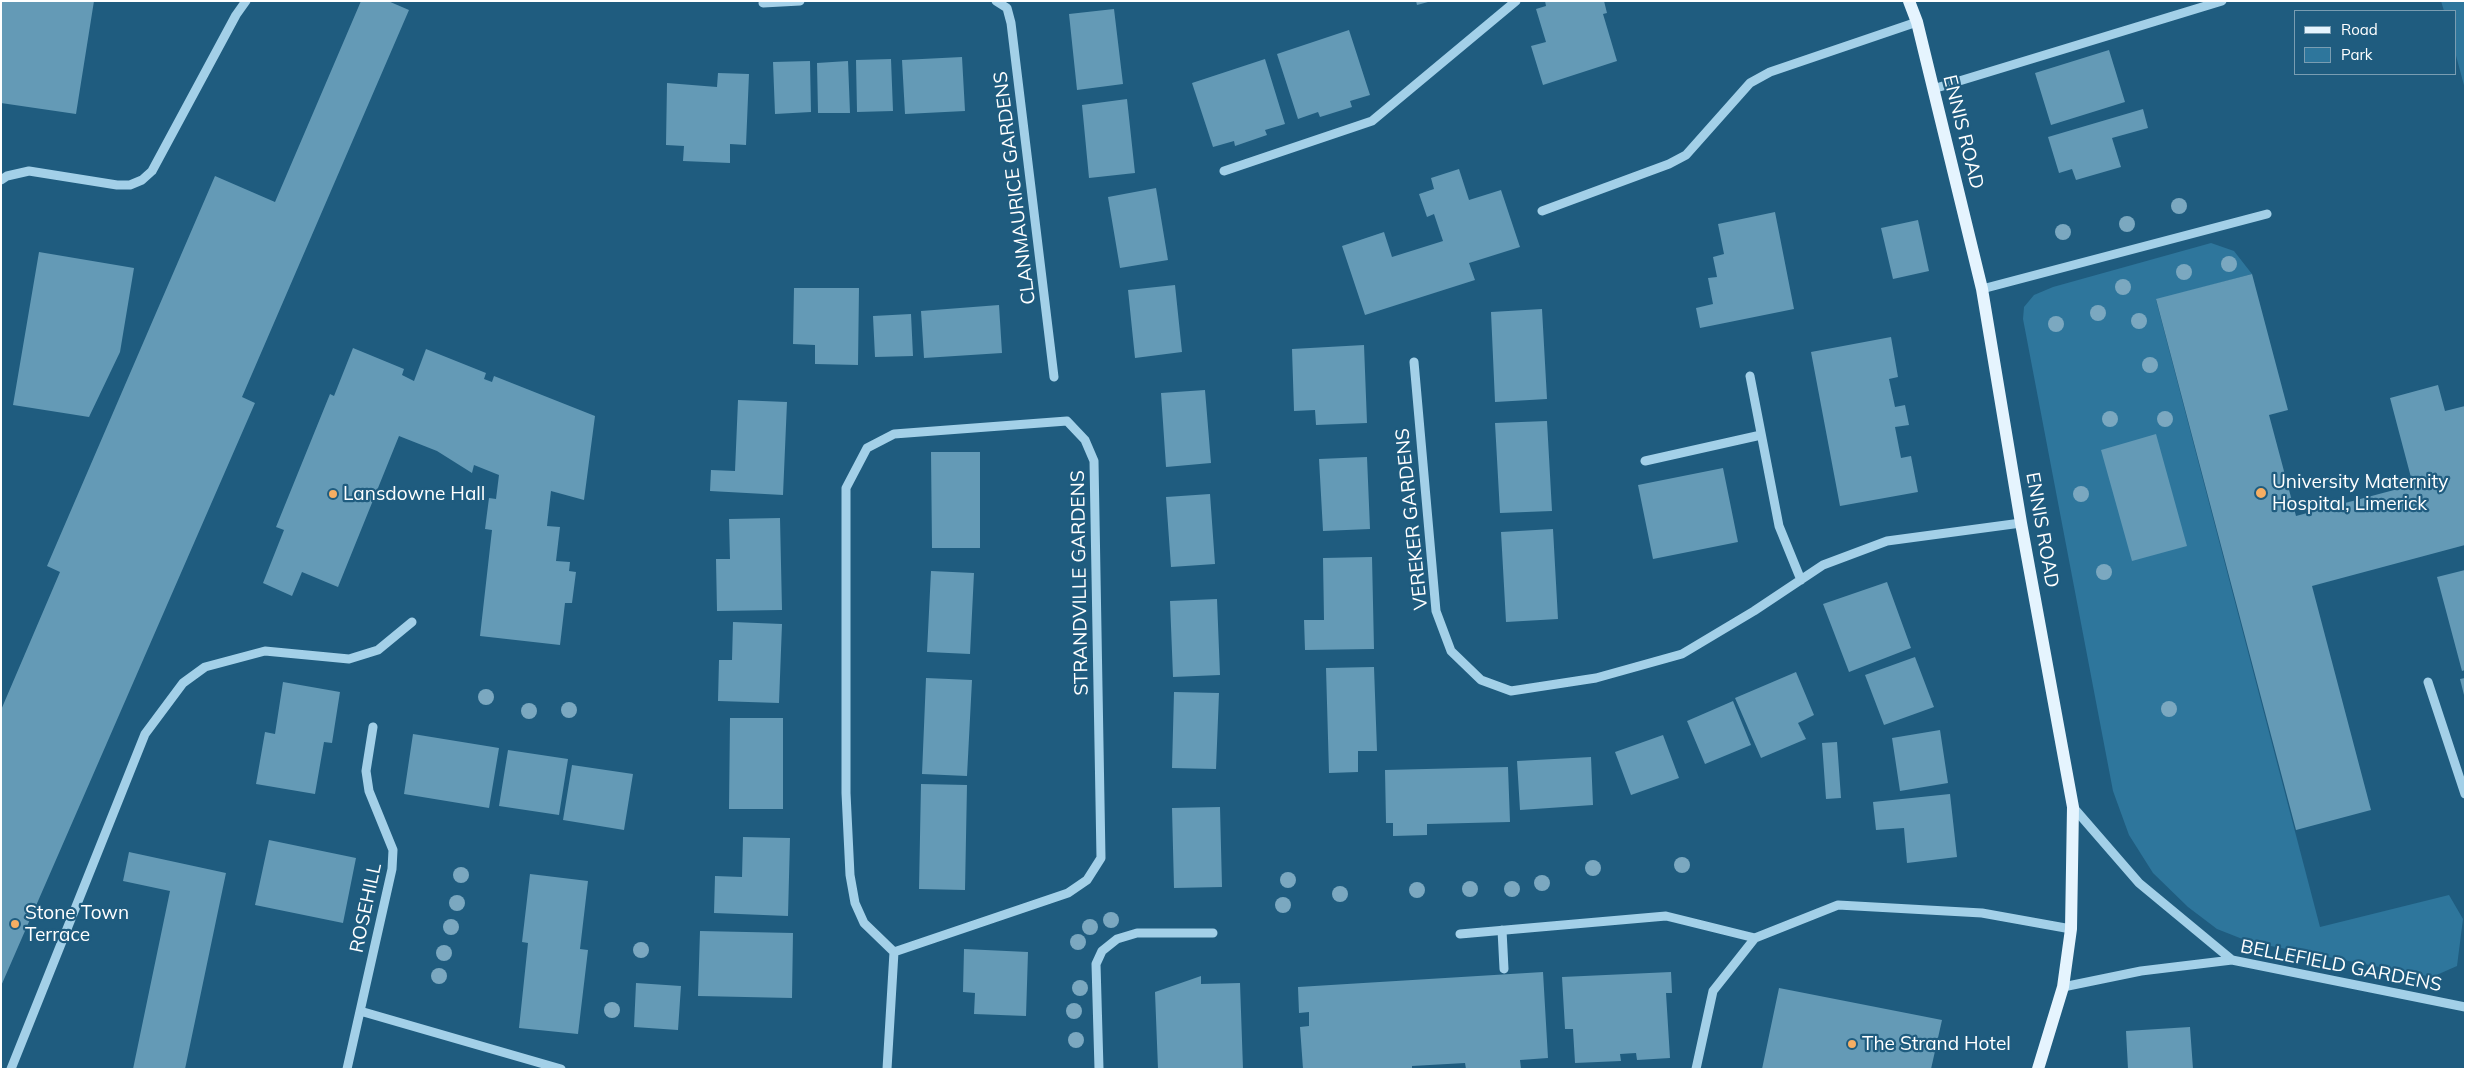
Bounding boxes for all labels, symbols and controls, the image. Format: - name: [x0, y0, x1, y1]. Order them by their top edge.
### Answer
- legend: [2294, 10, 2456, 75]
- text: Road: [2341, 20, 2378, 39]
- text: Park: [2341, 45, 2373, 64]
- street label: CLANMAURICE GARDENS: [989, 70, 1041, 306]
- street label: ENNIS ROAD: [1938, 73, 1988, 191]
- street label: VEREKER GARDENS: [1391, 427, 1433, 611]
- street label: STRANDVILLE GARDENS: [1067, 470, 1093, 696]
- street label: ENNIS ROAD: [2021, 470, 2063, 590]
- place label: University Maternity Hospital, Limerick: [2272, 471, 2448, 515]
- place label: Lansdowne Hall: [343, 483, 485, 505]
- marker: University Maternity Hospital, Limerick: [2254, 486, 2268, 500]
- marker: Lansdowne Hall: [327, 488, 339, 500]
- street label: ROSEHILL: [345, 861, 387, 955]
- place label: Stone Town Terrace: [25, 902, 129, 946]
- marker: Stone Town Terrace: [9, 918, 21, 930]
- street label: BELLEFIELD GARDENS: [2238, 935, 2444, 997]
- place label: The Strand Hotel: [1862, 1033, 2011, 1055]
- marker: The Strand Hotel: [1846, 1038, 1858, 1050]

